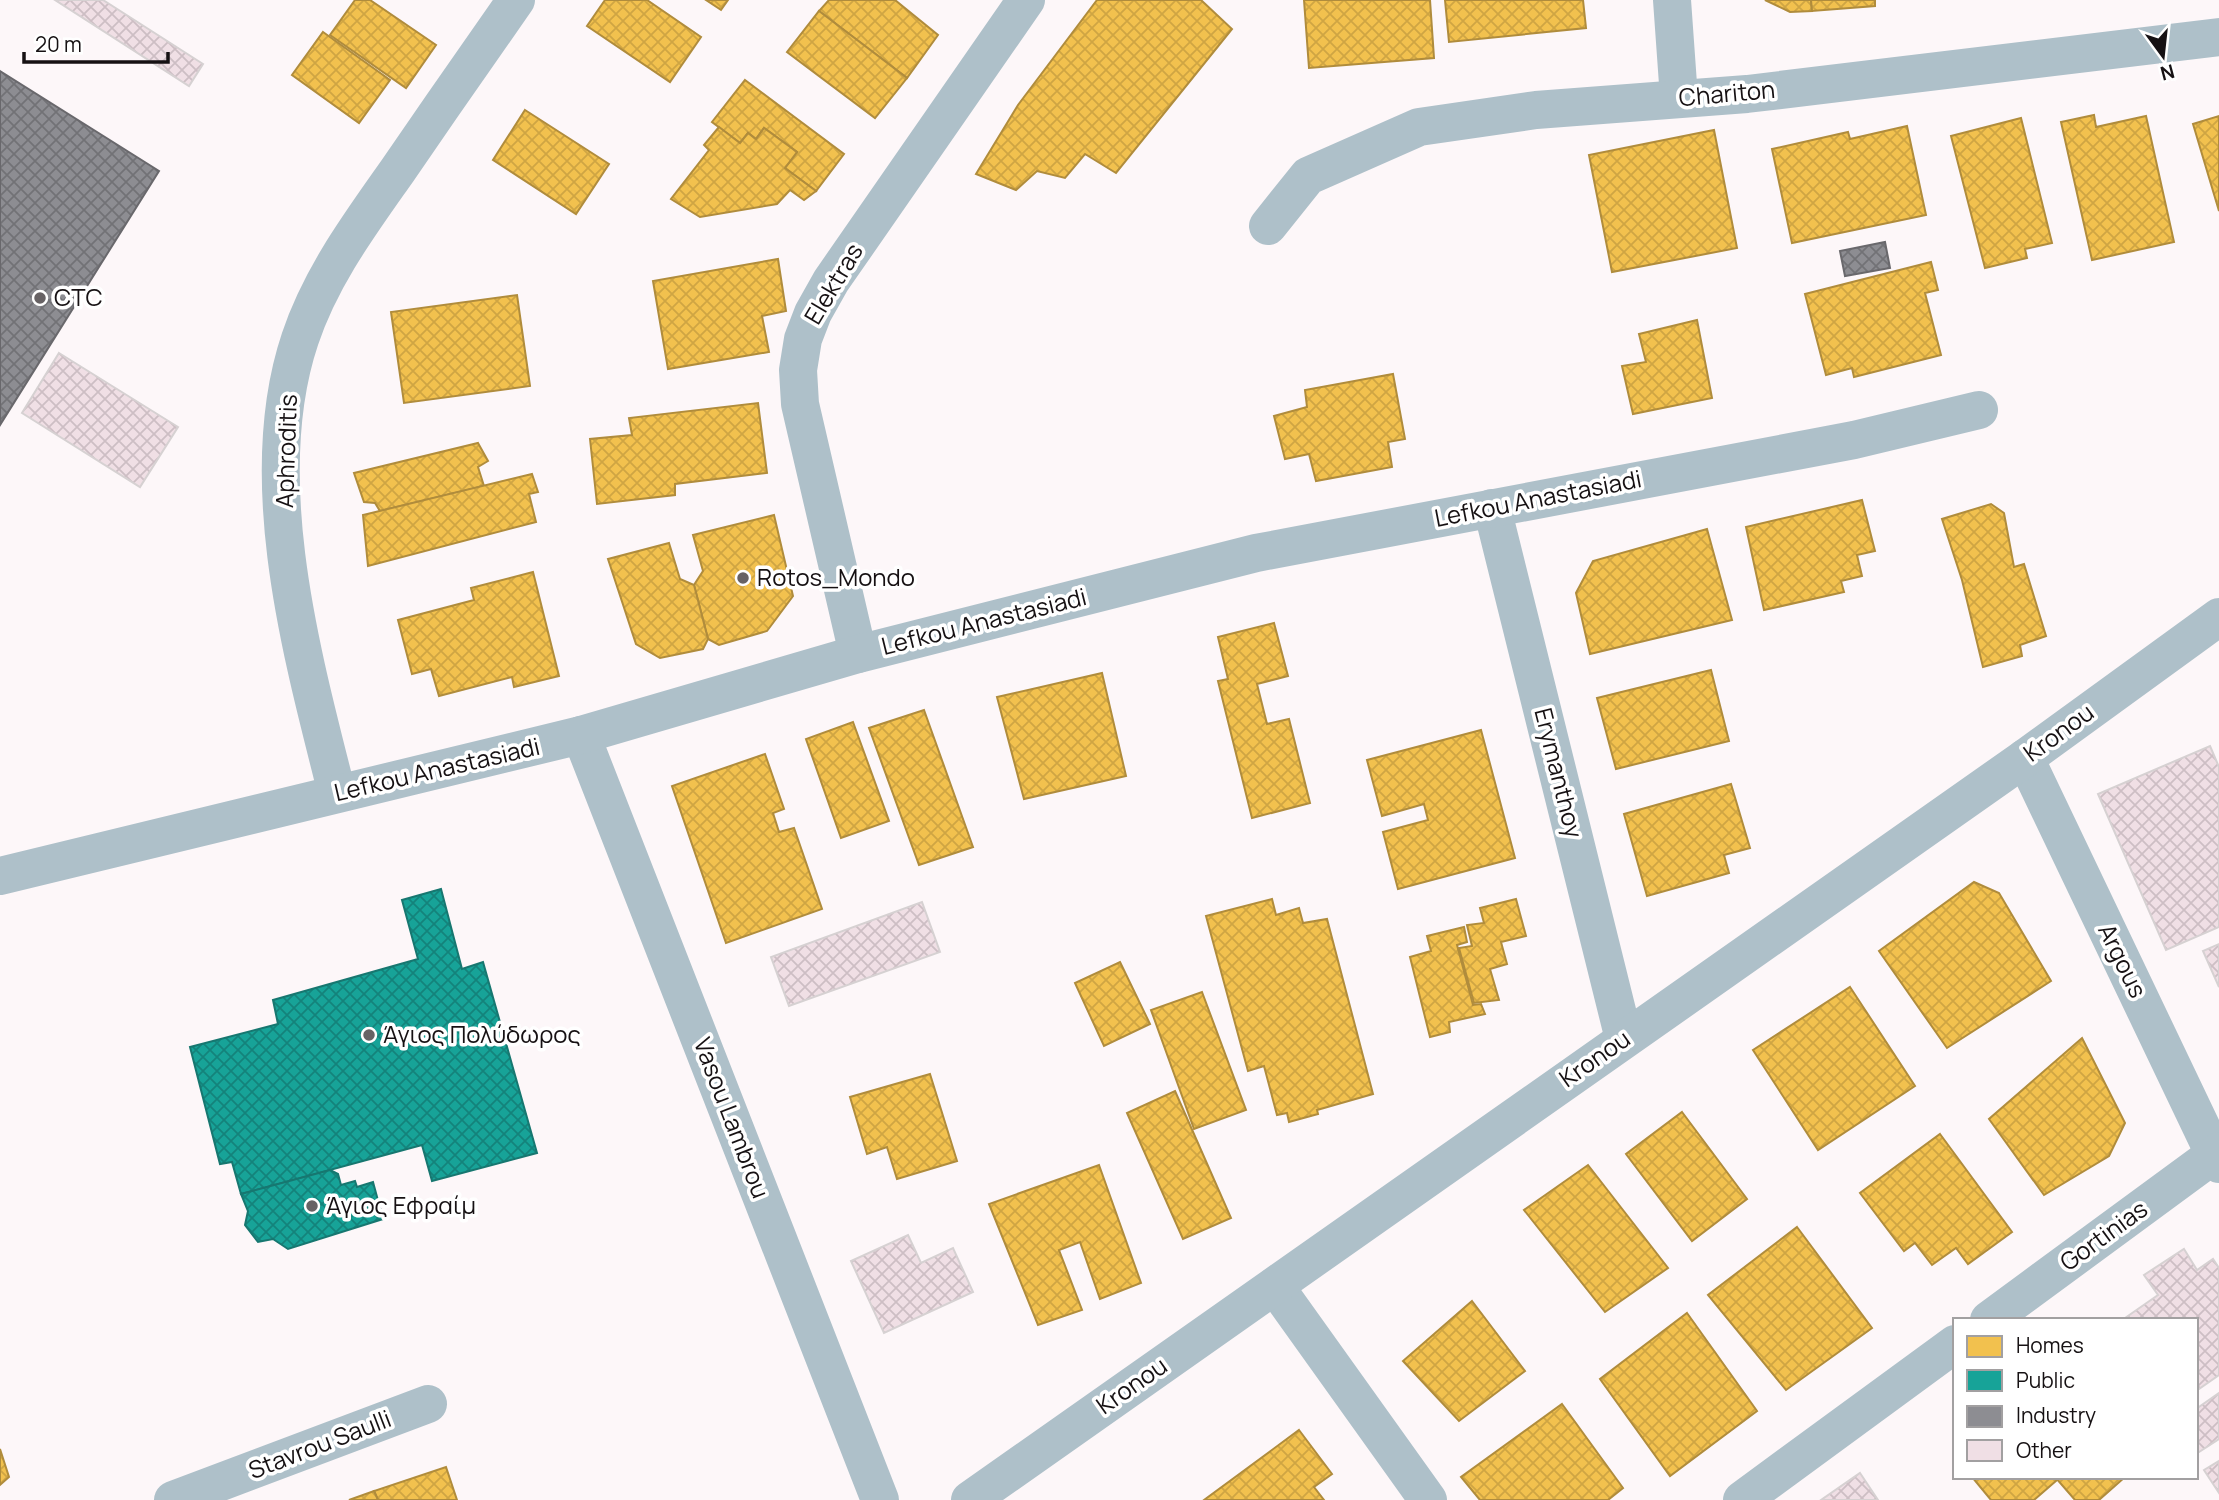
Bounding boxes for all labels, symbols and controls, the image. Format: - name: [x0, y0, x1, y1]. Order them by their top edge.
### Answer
- scale bar: [24, 21, 168, 65]
- north arrow: [2128, 21, 2198, 91]
- text: 20 m: [35, 30, 82, 58]
- text: N: [2157, 58, 2177, 87]
- street label: Chariton: [1677, 72, 1776, 113]
- street label: Elektras: [796, 237, 870, 330]
- place label: CTC: [54, 280, 103, 313]
- marker: CTC: [32, 290, 48, 306]
- street label: Aphroditis: [267, 393, 304, 508]
- street label: Lefkou Anastasiadi: [1431, 461, 1644, 534]
- place label: Rotos_Mondo: [757, 560, 915, 593]
- marker: Rotos_Mondo: [735, 570, 751, 586]
- street label: Lefkou Anastasiadi: [878, 579, 1090, 662]
- street label: Kronou: [2016, 695, 2100, 768]
- street label: Erymanthoy: [1527, 704, 1592, 841]
- street label: Lefkou Anastasiadi: [331, 729, 543, 808]
- street label: Argous: [2091, 918, 2155, 1003]
- place label: Άγιος Πολύδωρος: [383, 1017, 581, 1050]
- street label: Kronou: [1552, 1021, 1636, 1094]
- marker: Άγιος Πολύδωρος: [361, 1027, 377, 1043]
- street label: Vasou Lambrou: [687, 1032, 778, 1203]
- place label: Άγιος Εφραίμ: [326, 1188, 476, 1221]
- street label: Gortinias: [2053, 1192, 2154, 1278]
- marker: Άγιος Εφραίμ: [304, 1198, 320, 1214]
- legend: [1953, 1318, 2198, 1479]
- text: Homes: [2016, 1331, 2084, 1359]
- street label: Kronou: [1089, 1348, 1173, 1421]
- text: Public: [2016, 1366, 2075, 1394]
- street label: Stavrou Saulli: [243, 1401, 396, 1486]
- text: Industry: [2016, 1401, 2096, 1429]
- text: Other: [2016, 1436, 2072, 1464]

